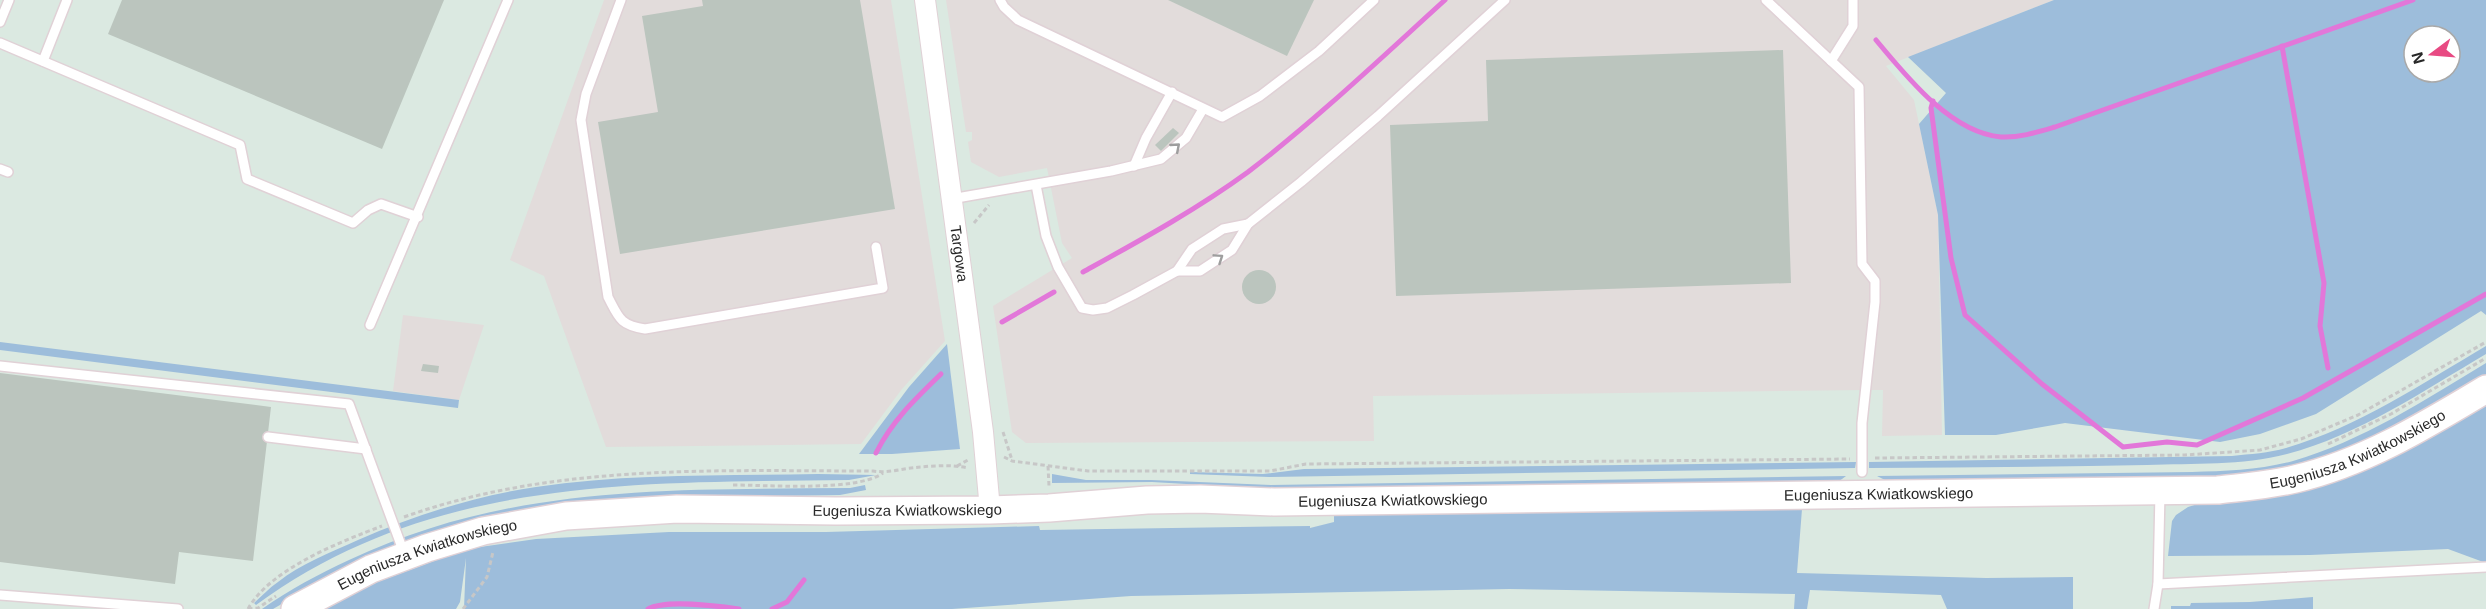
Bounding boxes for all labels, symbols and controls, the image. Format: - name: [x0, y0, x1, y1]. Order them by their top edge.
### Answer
- north arrow: [2402, 24, 2462, 84]
- text: N: [2408, 50, 2428, 66]
- one-way arrow: [1169, 143, 1180, 154]
- street label: Targowa: [947, 224, 972, 284]
- one-way arrow: [1213, 255, 1224, 266]
- street label: Eugeniusza Kwiatkowskiego: [2268, 406, 2448, 492]
- street label: Eugeniusza Kwiatkowskiego: [1784, 484, 1974, 504]
- street label: Eugeniusza Kwiatkowskiego: [1298, 490, 1488, 510]
- street label: Eugeniusza Kwiatkowskiego: [812, 501, 1002, 519]
- street label: Eugeniusza Kwiatkowskiego: [334, 516, 518, 593]

